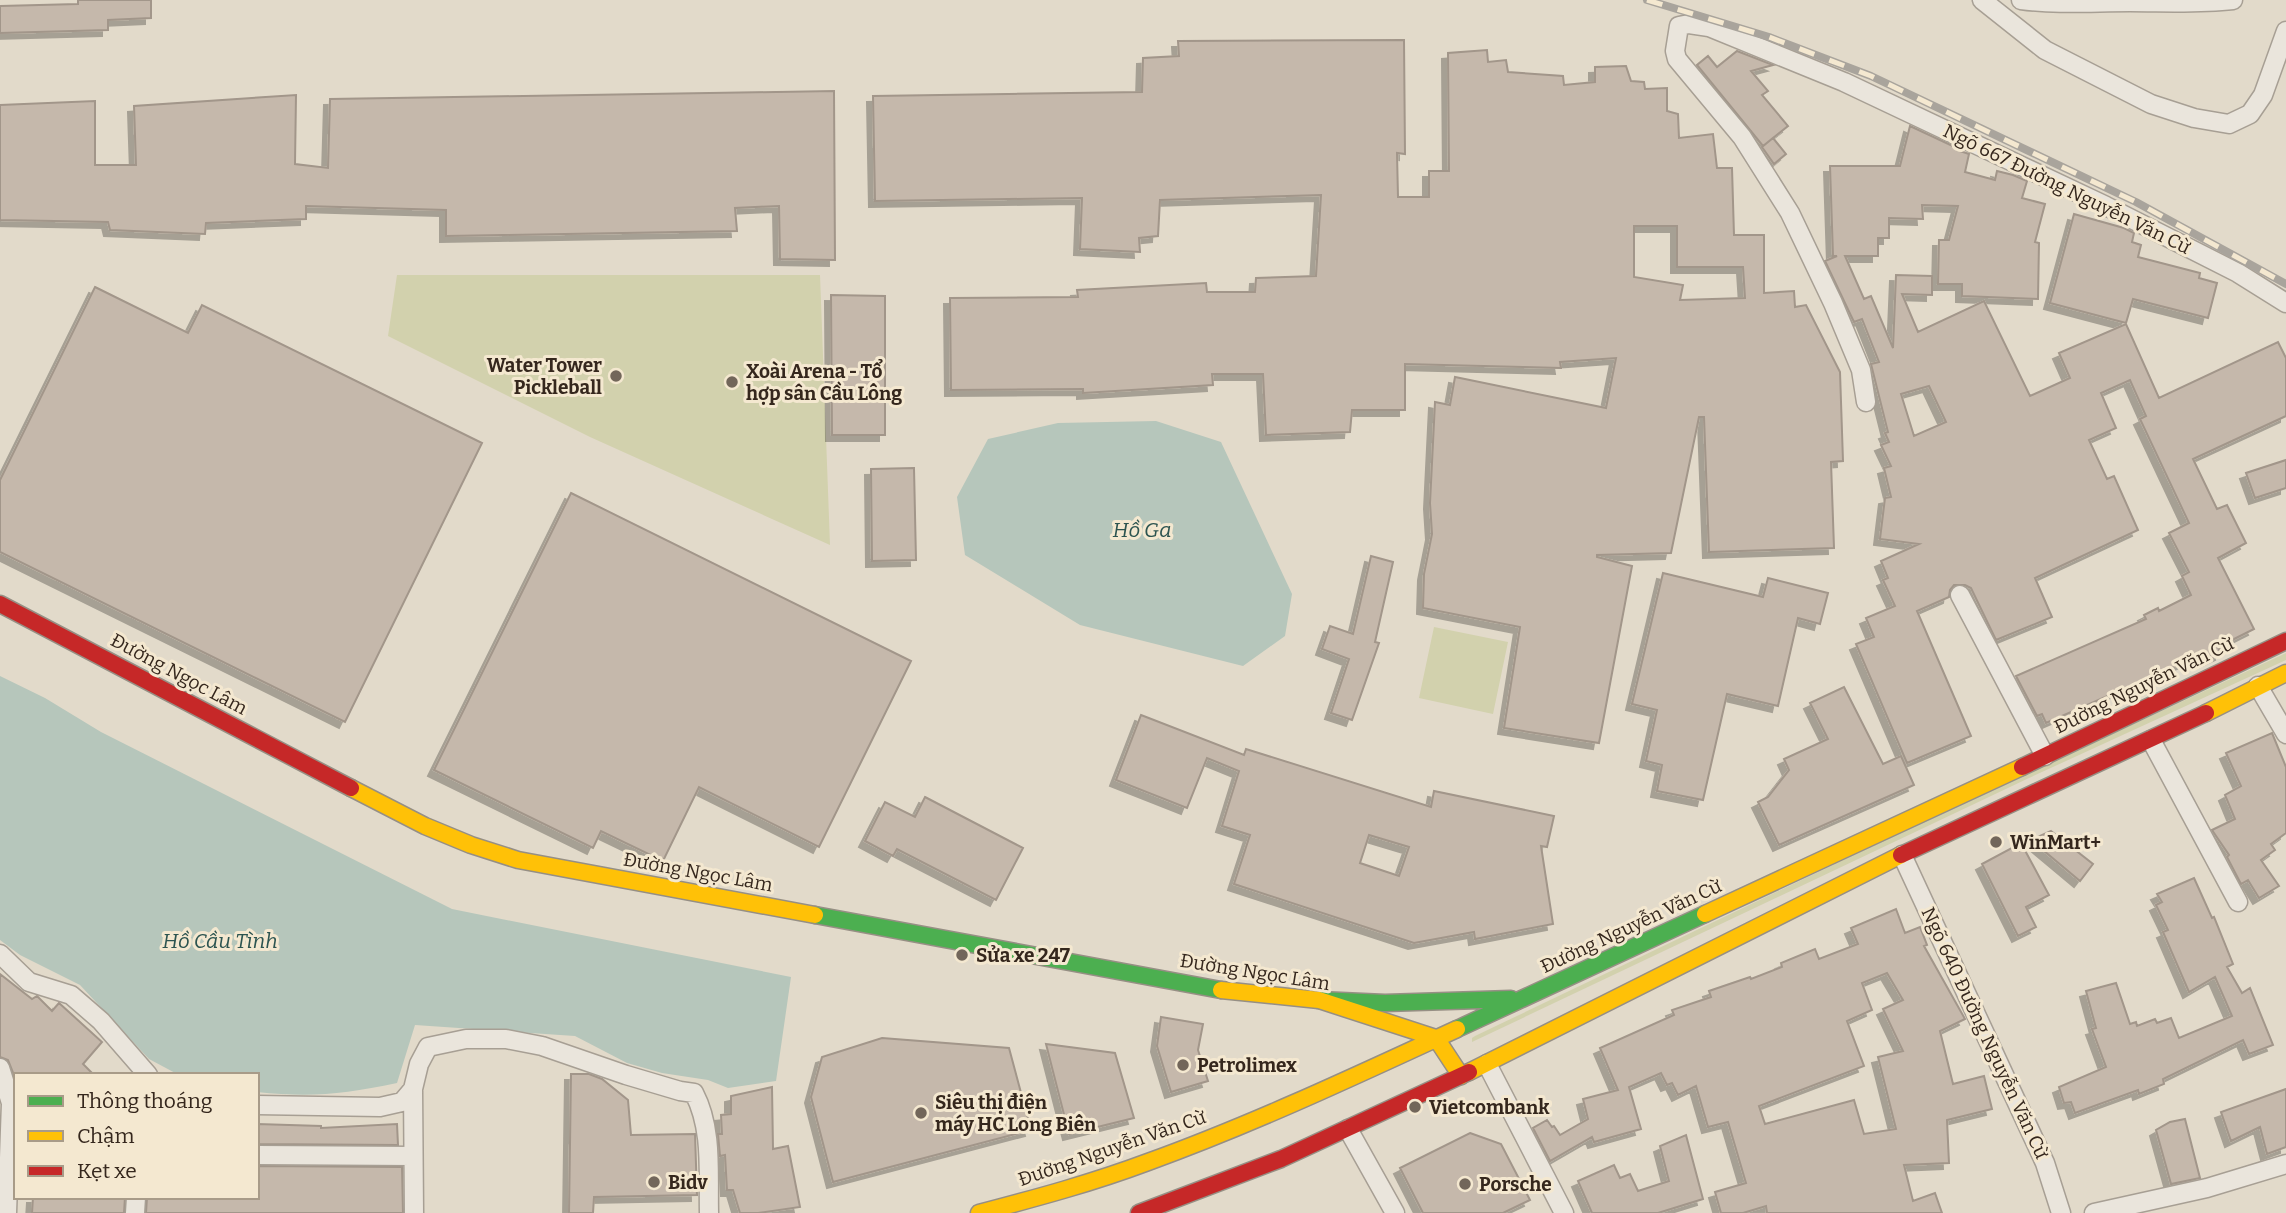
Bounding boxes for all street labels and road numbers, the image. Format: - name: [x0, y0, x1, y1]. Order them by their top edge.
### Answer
- street label: Ngõ 667 Đường Nguyễn Văn Cừ: [1940, 119, 2194, 259]
- street label: Đường Ngọc Lâm: [107, 628, 251, 720]
- street label: Đường Nguyễn Văn Cừ: [2050, 631, 2238, 739]
- street label: Đường Ngọc Lâm: [622, 848, 774, 896]
- street label: Đường Nguyễn Văn Cừ: [1537, 874, 1725, 978]
- street label: Ngõ 640 Đường Nguyễn Văn Cừ: [1916, 903, 2054, 1163]
- street label: Đường Ngọc Lâm: [1179, 949, 1331, 995]
- street label: Đường Nguyễn Văn Cừ: [1015, 1105, 1209, 1191]

